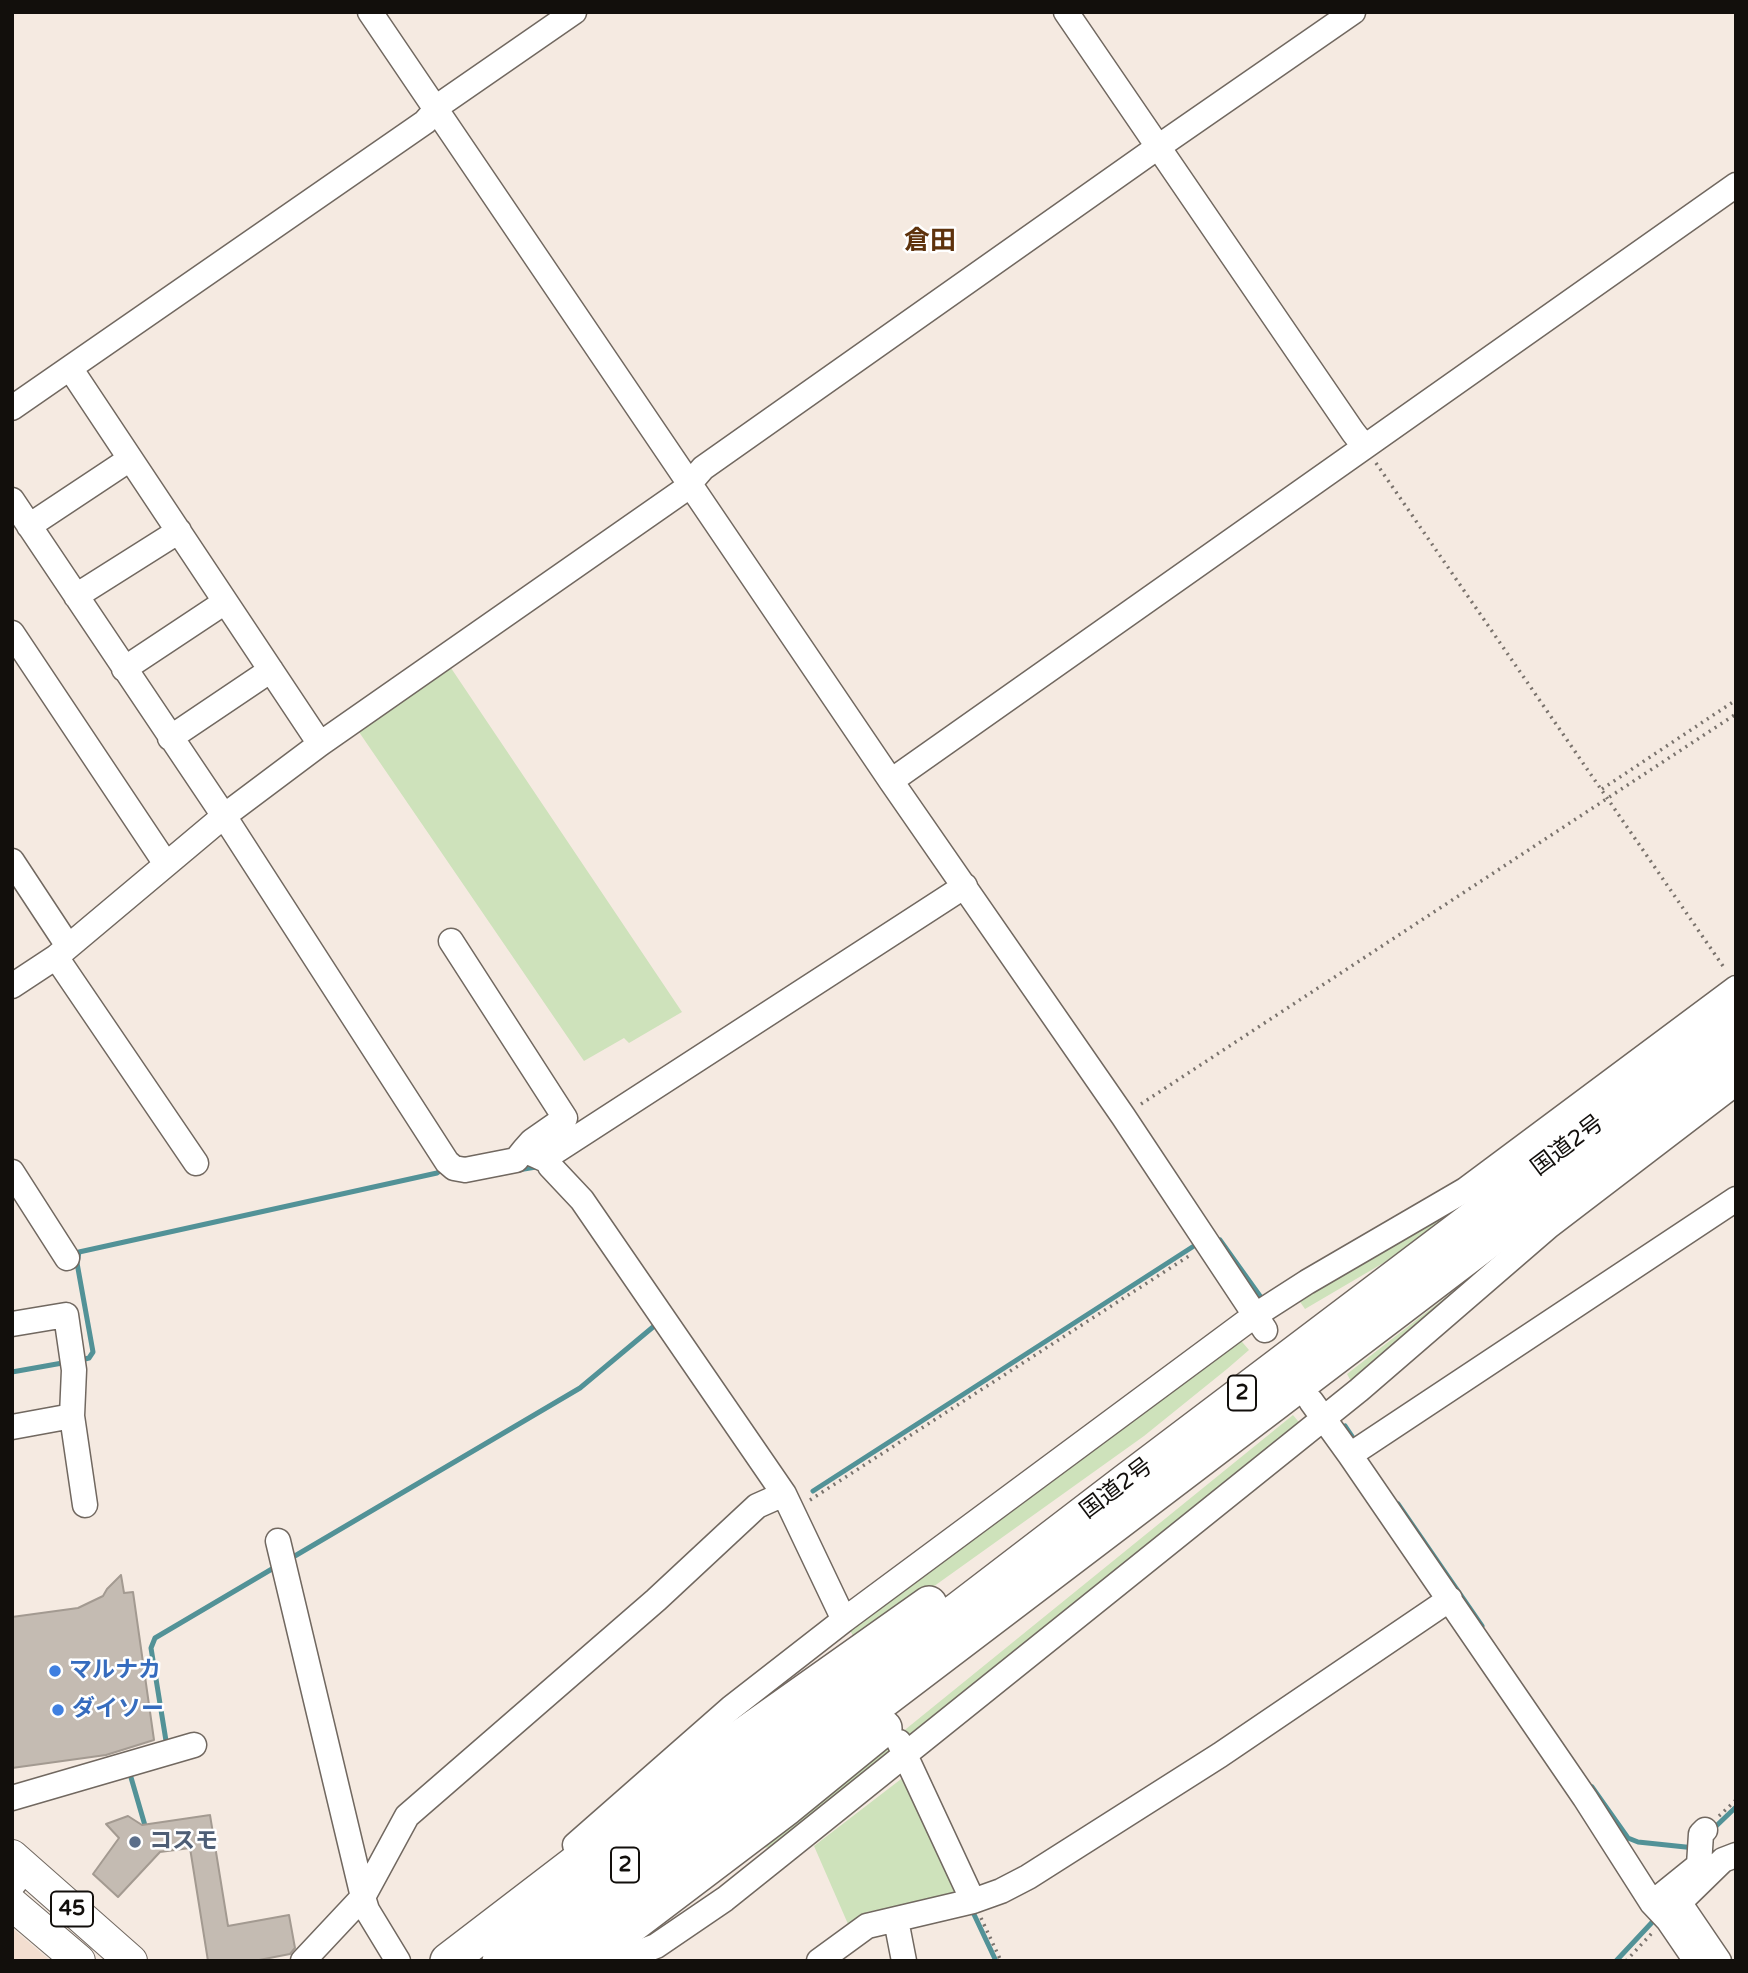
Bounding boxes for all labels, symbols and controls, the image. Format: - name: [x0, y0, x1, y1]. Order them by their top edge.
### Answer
- district label: 倉田: [904, 226, 956, 258]
- street label: 国道2号: [1526, 1110, 1610, 1182]
- road number: 2: [1228, 1376, 1256, 1410]
- street label: 国道2号: [1075, 1453, 1159, 1525]
- place label: マルナカ: [69, 1657, 161, 1685]
- marker: マルナカ: [47, 1663, 63, 1679]
- place label: ダイソー: [72, 1696, 164, 1724]
- marker: ダイソー: [50, 1702, 66, 1718]
- place label: コスモ: [149, 1828, 218, 1856]
- marker: コスモ: [127, 1834, 143, 1850]
- road number: 2: [611, 1848, 639, 1882]
- road number: 45: [51, 1892, 93, 1926]

